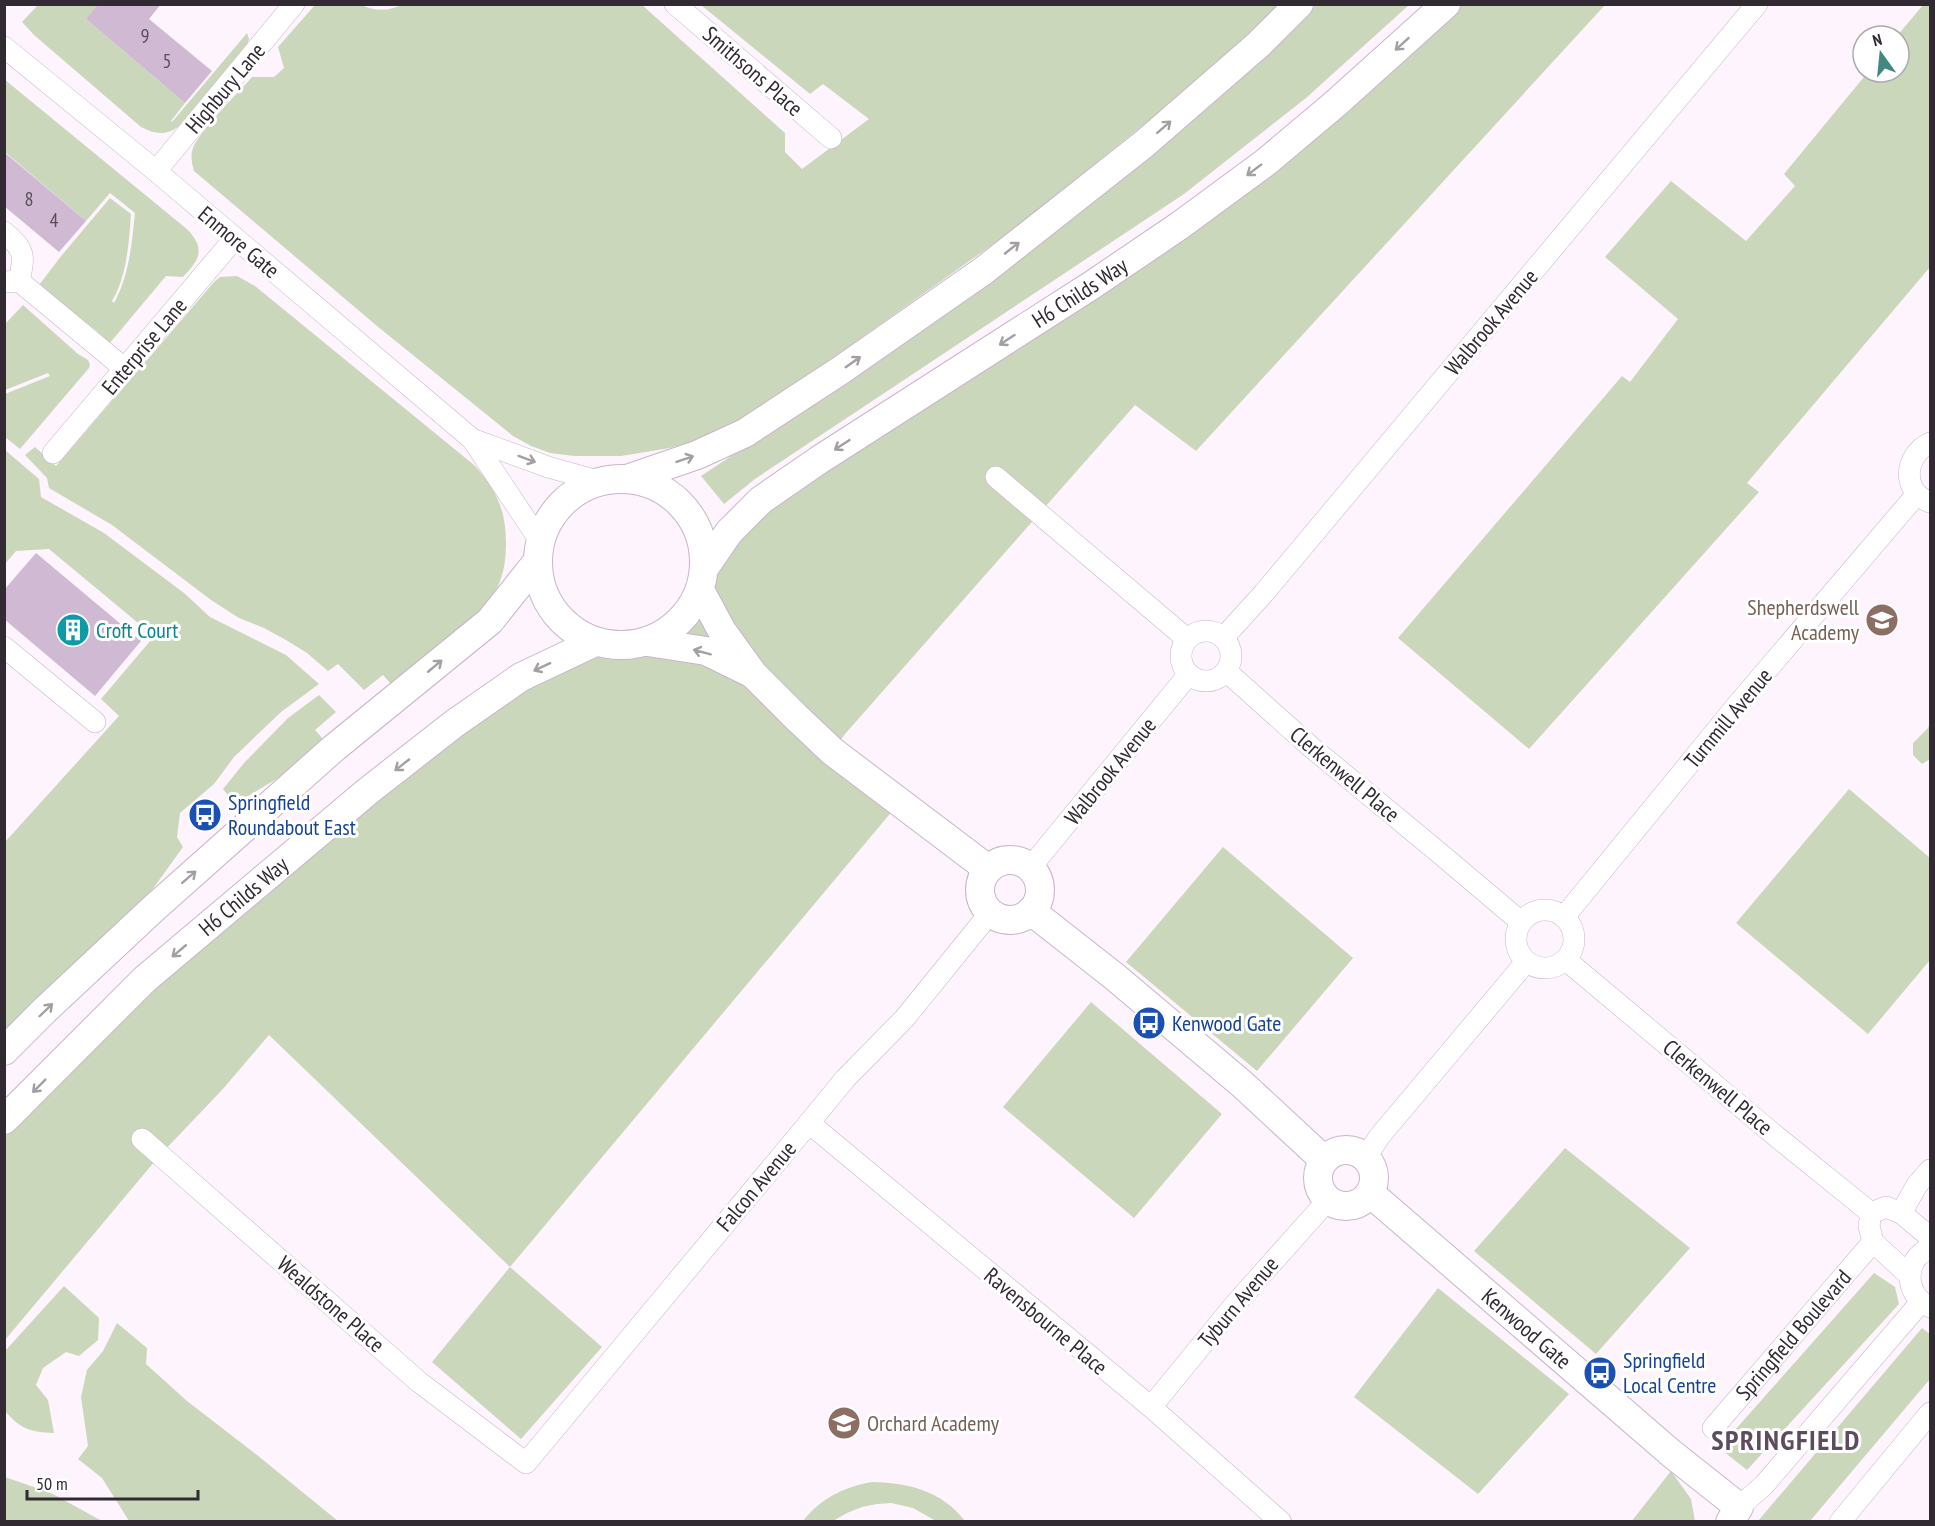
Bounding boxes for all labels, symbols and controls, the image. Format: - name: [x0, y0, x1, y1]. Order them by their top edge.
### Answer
- street label: Smithsons Place: [697, 20, 809, 122]
- house number: 9: [141, 23, 150, 49]
- north arrow: [1851, 24, 1911, 84]
- text: N: [1870, 29, 1884, 50]
- street label: Highbury Lane: [179, 37, 271, 139]
- one-way arrow: [1395, 37, 1410, 51]
- house number: 5: [163, 48, 172, 74]
- one-way arrow: [1156, 120, 1172, 133]
- one-way arrow: [1246, 164, 1262, 177]
- house number: 8: [25, 186, 34, 212]
- street label: Enmore Gate: [193, 200, 285, 284]
- house number: 4: [50, 207, 59, 233]
- one-way arrow: [1004, 242, 1020, 255]
- street label: H6 Childs Way: [1027, 251, 1133, 334]
- street label: Walbrook Avenue: [1438, 263, 1544, 381]
- street label: Enterprise Lane: [95, 292, 193, 400]
- one-way arrow: [998, 333, 1015, 346]
- one-way arrow: [844, 356, 861, 368]
- one-way arrow: [835, 439, 851, 451]
- one-way arrow: [675, 453, 694, 464]
- one-way arrow: [517, 455, 536, 466]
- place label: Shepherdswell Academy: [1747, 593, 1860, 646]
- school or university icon: Shepherdswell Academy: [1864, 602, 1900, 638]
- building icon: Croft Court: [55, 612, 91, 648]
- place label: Croft Court: [96, 616, 178, 644]
- one-way arrow: [693, 645, 712, 657]
- one-way arrow: [427, 659, 442, 673]
- one-way arrow: [534, 662, 552, 674]
- street label: Turnmill Avenue: [1678, 662, 1778, 774]
- street label: Walbrook Avenue: [1058, 712, 1162, 830]
- street label: Clerkenwell Place: [1284, 720, 1406, 828]
- one-way arrow: [394, 759, 410, 772]
- place label: Springfield Roundabout East: [228, 788, 356, 841]
- bus stop icon: Springfield Roundabout East: [187, 797, 223, 833]
- street label: H6 Childs Way: [193, 850, 294, 942]
- one-way arrow: [181, 870, 196, 884]
- one-way arrow: [172, 944, 187, 958]
- one-way arrow: [38, 1003, 53, 1017]
- bus stop icon: Kenwood Gate: [1131, 1005, 1167, 1041]
- place label: Kenwood Gate: [1172, 1009, 1281, 1037]
- street label: Clerkenwell Place: [1657, 1033, 1779, 1141]
- one-way arrow: [31, 1079, 46, 1094]
- street label: Falcon Avenue: [710, 1135, 802, 1237]
- street label: Wealdstone Place: [272, 1250, 390, 1358]
- street label: Tyburn Avenue: [1192, 1251, 1284, 1353]
- street label: Ravensbourne Place: [979, 1261, 1113, 1381]
- street label: Springfield Boulevard: [1729, 1264, 1857, 1406]
- street label: Kenwood Gate: [1476, 1282, 1577, 1375]
- place label: Springfield Local Centre: [1623, 1346, 1716, 1399]
- bus stop icon: Springfield Local Centre: [1582, 1355, 1618, 1391]
- school or university icon: Orchard Academy: [826, 1405, 862, 1441]
- place label: Orchard Academy: [867, 1409, 1000, 1437]
- district label: SPRINGFIELD: [1711, 1421, 1861, 1458]
- scale bar: [27, 1463, 198, 1501]
- text: 50 m: [36, 1472, 68, 1495]

